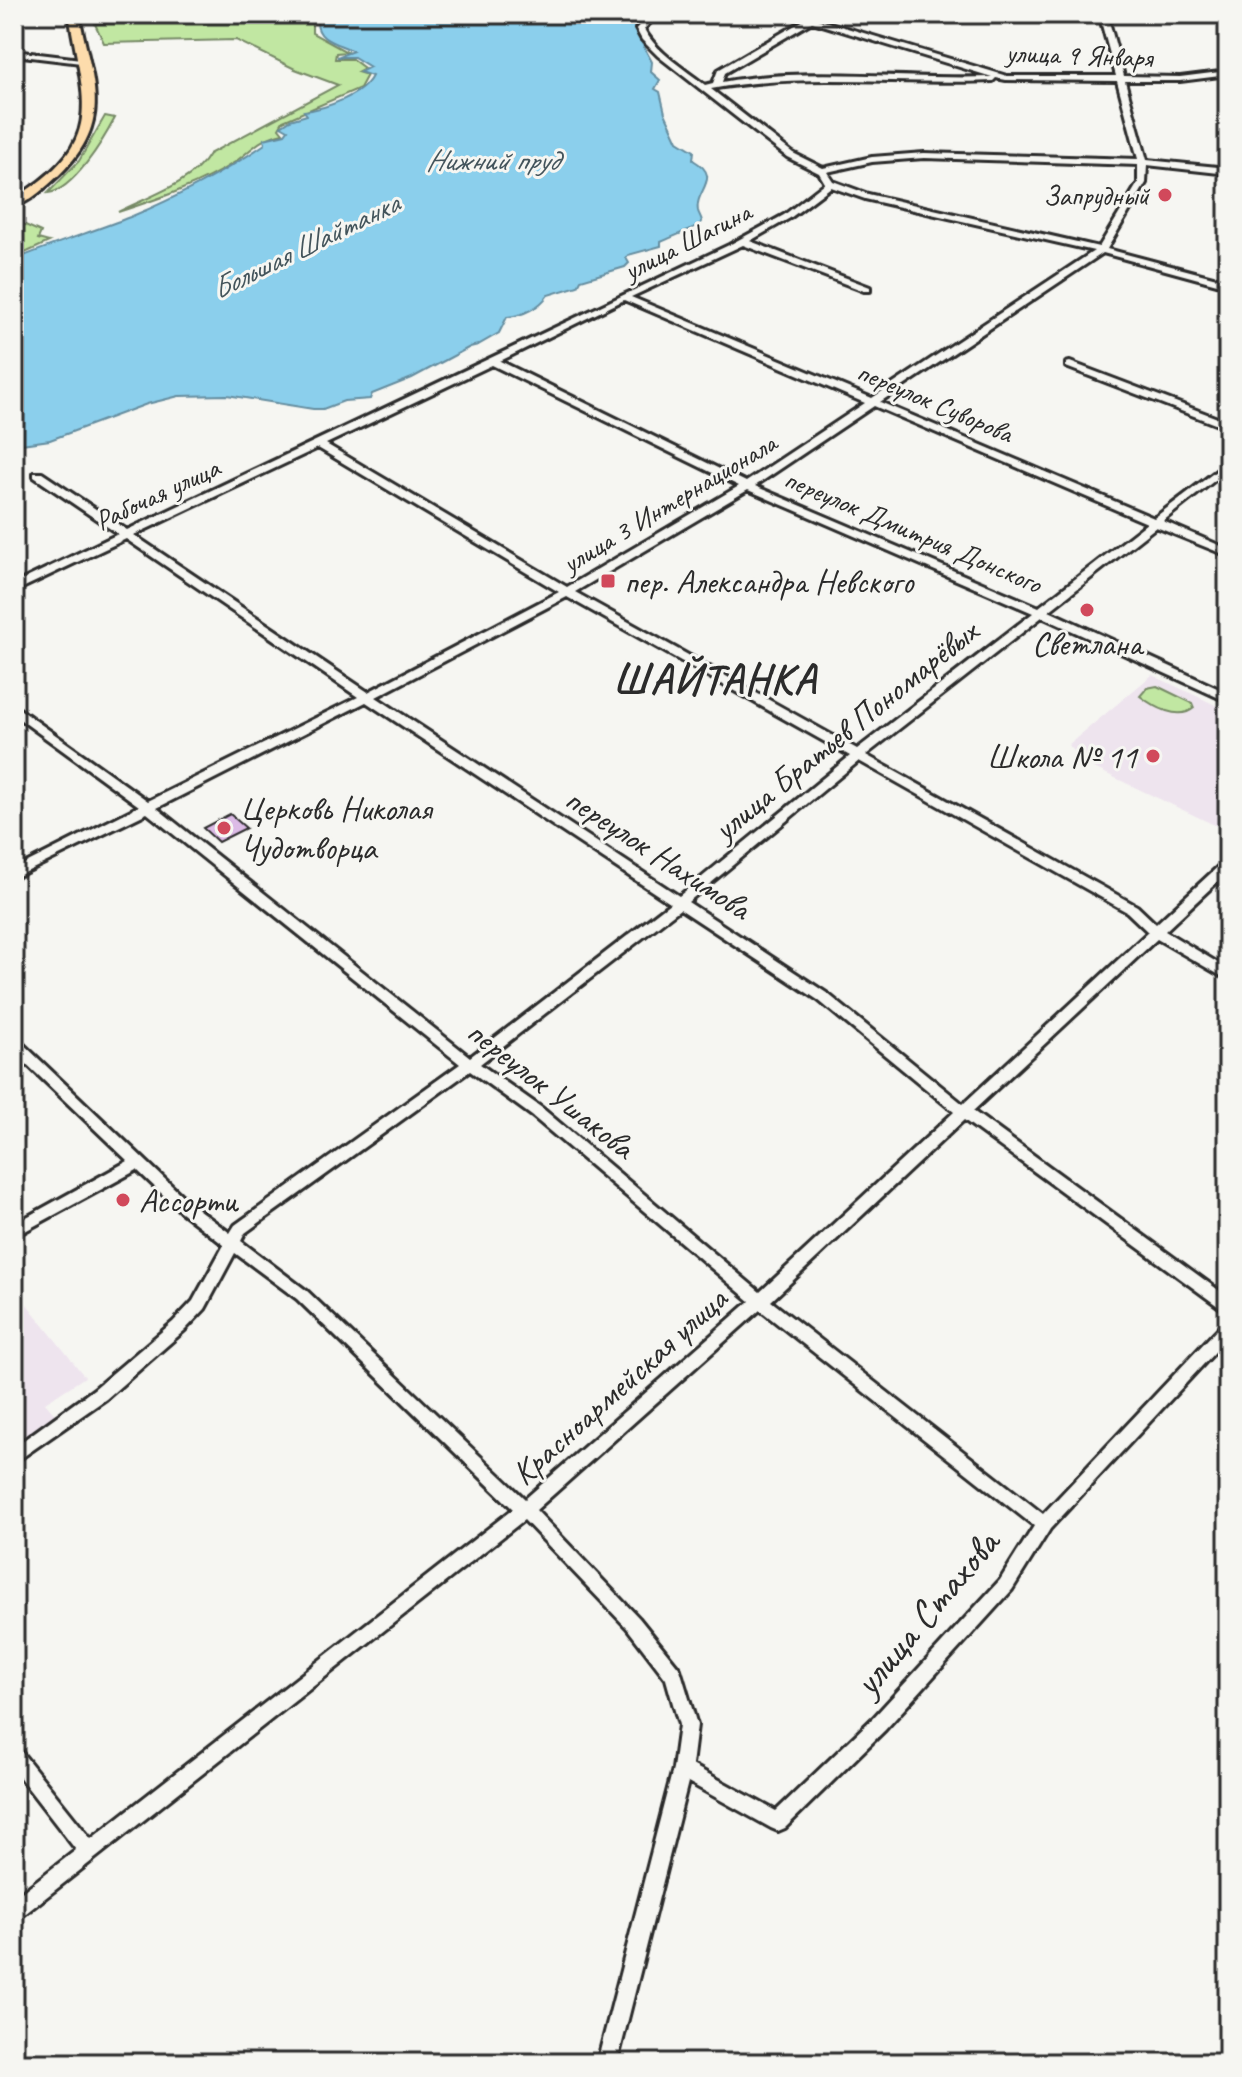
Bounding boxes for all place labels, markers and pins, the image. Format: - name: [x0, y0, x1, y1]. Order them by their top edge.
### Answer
- place label: Запрудный: [1043, 178, 1150, 213]
- marker: Запрудный: [1156, 186, 1174, 204]
- place label: пер. Александра Невского: [624, 560, 915, 603]
- marker: пер. Александра Невского: [599, 572, 617, 590]
- marker: Светлана: [1078, 601, 1096, 619]
- place label: Светлана: [1032, 622, 1145, 665]
- place label: Школа № 11: [987, 735, 1139, 778]
- marker: Школа № 11: [1144, 747, 1162, 765]
- place label: Церковь Николая Чудотворца: [240, 787, 434, 869]
- marker: Церковь Николая Чудотворца: [215, 819, 233, 837]
- place label: Ассорти: [139, 1179, 239, 1222]
- marker: Ассорти: [114, 1191, 132, 1209]

